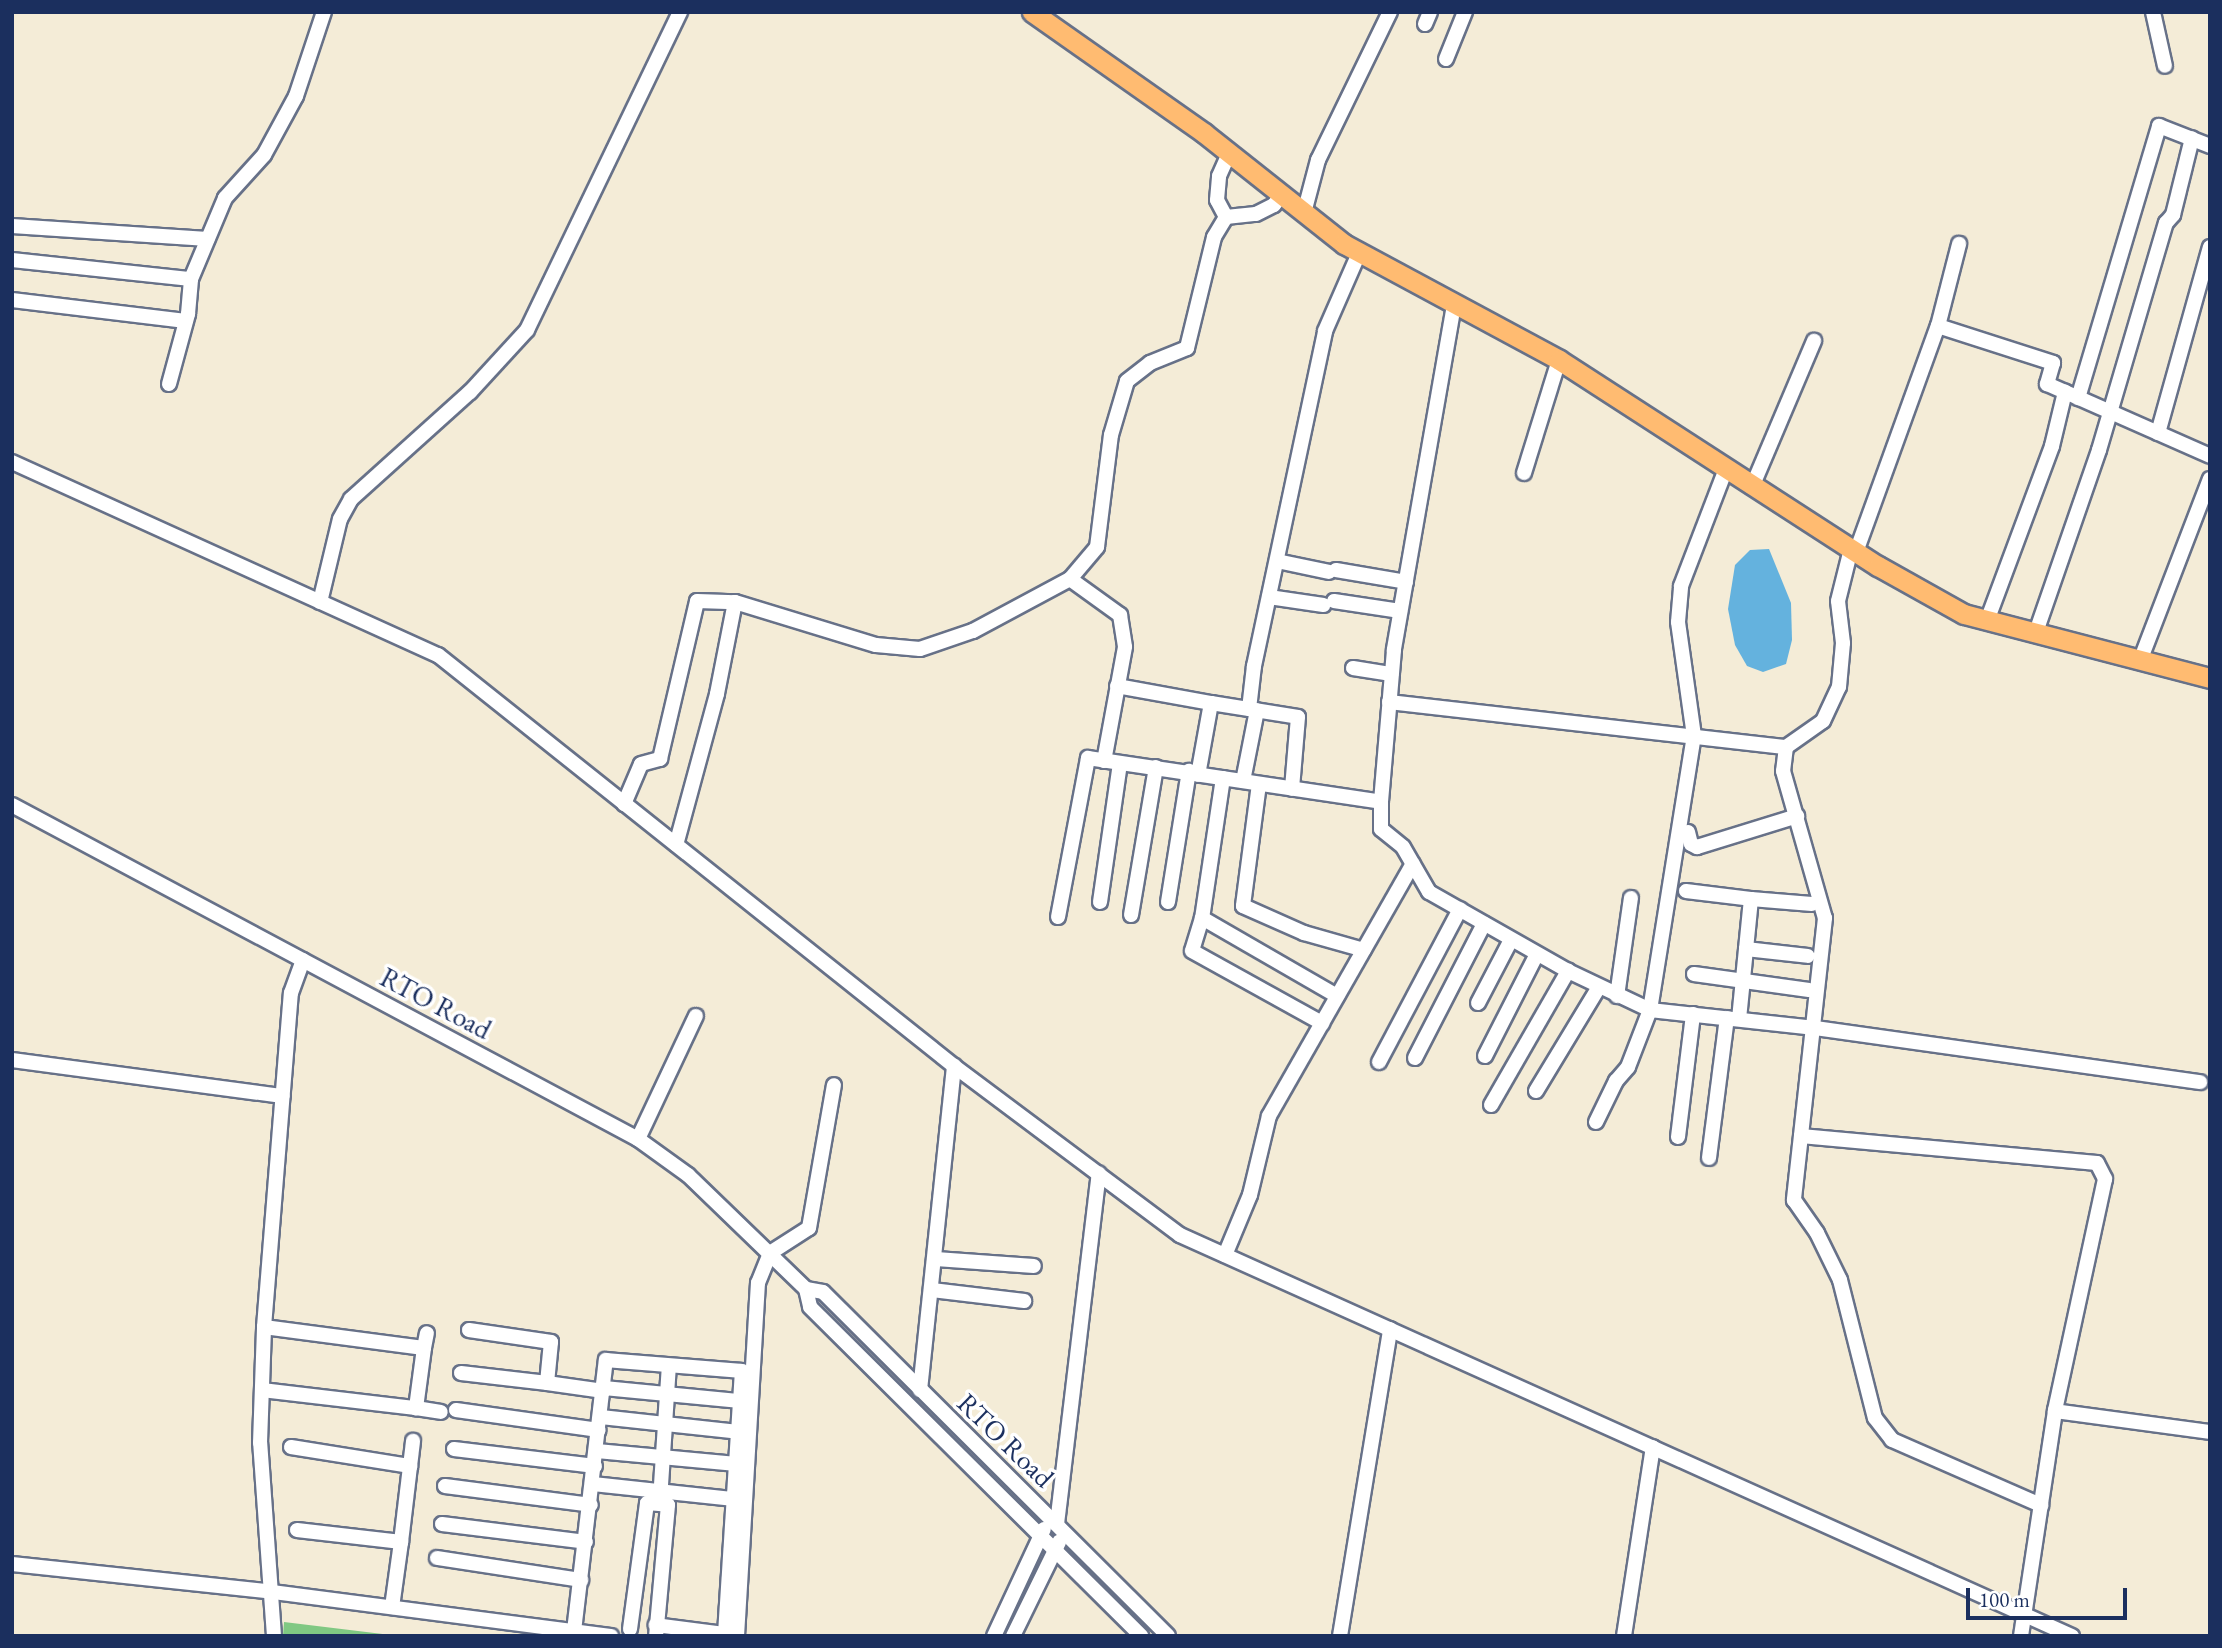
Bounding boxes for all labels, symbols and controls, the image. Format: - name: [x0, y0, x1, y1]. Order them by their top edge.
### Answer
- street label: RTO Road: [375, 960, 497, 1046]
- street label: RTO Road: [951, 1386, 1061, 1494]
- scale bar: [1970, 1574, 2131, 1618]
- text: 100 m: [1979, 1586, 2030, 1613]

